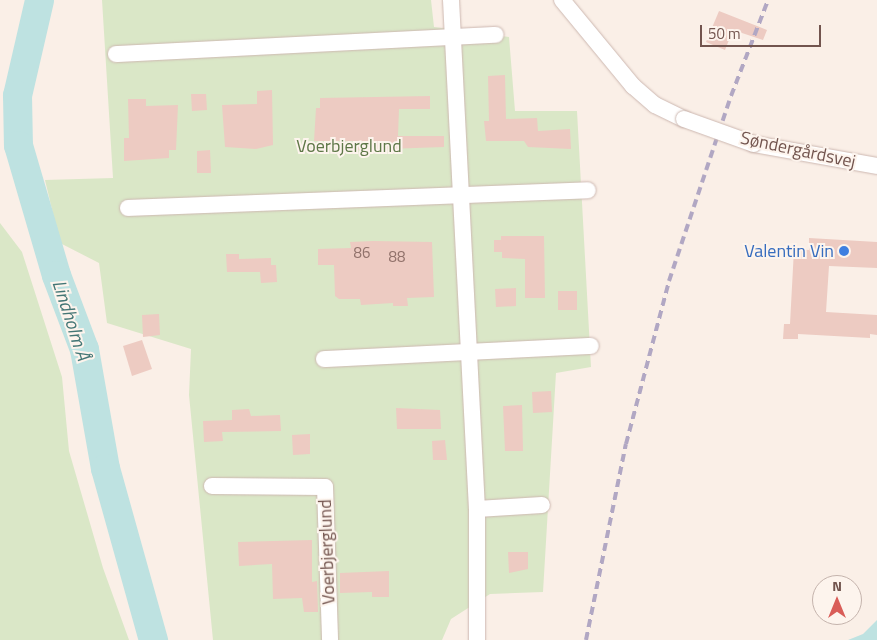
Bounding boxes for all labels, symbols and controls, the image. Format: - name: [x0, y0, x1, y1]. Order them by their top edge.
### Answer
- scale bar: [702, 15, 823, 47]
- text: 50 m: [708, 22, 741, 45]
- street label: Søndergårdsvej: [738, 127, 858, 173]
- park label: Voerbjerglund: [296, 135, 402, 157]
- place label: Valentin Vin: [744, 240, 834, 262]
- house number: 86: [354, 244, 370, 262]
- marker: Valentin Vin: [838, 245, 850, 257]
- house number: 88: [389, 248, 405, 266]
- water label: Lindholm Å: [48, 277, 96, 363]
- street label: Voerbjerglund: [314, 499, 340, 605]
- north arrow: [812, 575, 862, 625]
- text: N: [832, 575, 842, 596]

